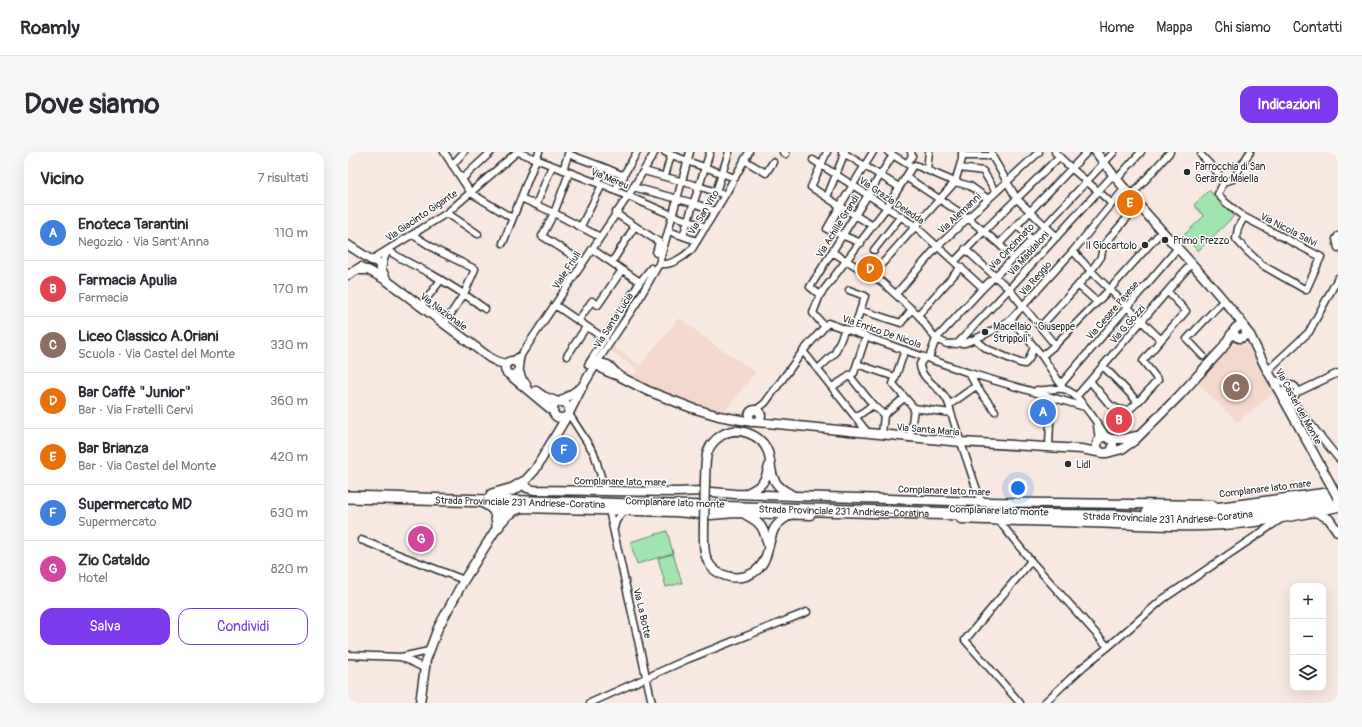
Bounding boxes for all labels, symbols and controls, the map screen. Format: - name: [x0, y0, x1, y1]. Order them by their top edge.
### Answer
- text: Roamly: [20, 16, 80, 40]
- text: Home: [1099, 19, 1134, 36]
- text: Mappa: [1156, 19, 1193, 36]
- text: Chi siamo: [1215, 19, 1271, 36]
- text: Contatti: [1293, 19, 1342, 36]
- button: Indicazioni: [1240, 86, 1338, 123]
- text: Dove siamo: [24, 87, 160, 122]
- place label: Parrocchia di San Gerardo Maiella: [1195, 161, 1266, 185]
- street label: Via Mereu: [589, 166, 630, 192]
- marker: Parrocchia di San Gerardo Maiella: [1182, 167, 1192, 177]
- text: Vicino: [40, 168, 84, 189]
- text: 7 risultati: [258, 170, 308, 186]
- street label: Via Grazia Deledda: [856, 175, 927, 227]
- street label: Via Giacinto Gigante: [383, 187, 460, 244]
- street label: Via San Vito: [686, 188, 722, 237]
- pin: E: [1117, 188, 1143, 218]
- street label: Via Alemanni: [936, 191, 984, 237]
- street label: Via Achille Grandi: [814, 193, 862, 260]
- street label: Via Nicola Salvi: [1258, 210, 1319, 249]
- text: Enoteca Tarantini: [78, 215, 188, 234]
- street label: Via Cincinnato: [987, 221, 1037, 272]
- text: A: [49, 225, 57, 241]
- text: 110 m: [275, 225, 308, 241]
- street label: Via Maddaloni: [1006, 229, 1052, 278]
- text: Negozio · Via Sant'Anna: [78, 234, 209, 250]
- marker: Primo Prezzo: [1160, 235, 1170, 245]
- place label: Primo Prezzo: [1173, 235, 1230, 247]
- place label: Il Giocartolo: [1085, 240, 1138, 252]
- marker: Il Giocartolo: [1140, 240, 1150, 250]
- street label: Viale Friuli: [550, 249, 584, 292]
- pin: D: [857, 254, 883, 284]
- street label: Via Reggio: [1017, 258, 1055, 298]
- text: Farmacia Apulia: [78, 271, 177, 290]
- street label: Via Cesare Pavese: [1084, 279, 1142, 342]
- text: B: [49, 281, 57, 297]
- text: 170 m: [273, 281, 308, 297]
- text: Farmacia: [78, 290, 128, 306]
- street label: Via Nazionale: [417, 290, 469, 333]
- street label: Via Santa Lucia: [592, 290, 636, 350]
- street label: Via G.Gozzi: [1108, 303, 1148, 347]
- street label: Via Enrico De Nicola: [841, 313, 923, 351]
- place label: Macellaio "Giuseppe Strippoli": [993, 321, 1075, 345]
- text: Liceo Classico A.Oriani: [78, 327, 219, 346]
- marker: Macellaio "Giuseppe Strippoli": [980, 327, 990, 337]
- text: C: [49, 337, 57, 353]
- text: 330 m: [270, 337, 308, 353]
- text: Scuola · Via Castel del Monte: [78, 346, 235, 362]
- street label: Via Castel del Monte: [1272, 366, 1324, 447]
- pin: C: [1223, 372, 1249, 402]
- text: Bar Caffè "Junior": [78, 383, 191, 402]
- text: D: [49, 393, 57, 409]
- text: 360 m: [270, 393, 308, 409]
- pin: A: [1030, 397, 1056, 427]
- text: Bar · Via Fratelli Cervi: [78, 402, 193, 418]
- pin: B: [1106, 405, 1132, 435]
- street label: Via Santa Maria: [896, 421, 960, 439]
- pin: F: [551, 435, 577, 465]
- text: Bar Brianza: [78, 439, 148, 458]
- text: E: [50, 449, 56, 465]
- text: 420 m: [270, 449, 308, 465]
- text: Bar · Via Castel del Monte: [78, 458, 216, 474]
- marker: Lidl: [1063, 459, 1073, 469]
- place label: Lidl: [1076, 459, 1091, 471]
- street label: Complanare lato mare: [574, 475, 666, 489]
- street label: Complanare lato mare: [1218, 477, 1312, 501]
- your location: [1008, 478, 1028, 498]
- street label: Complanare lato mare: [898, 483, 990, 499]
- street label: Strada Provinciale 231 Andriese-Coratina: [435, 494, 606, 511]
- text: Supermercato MD: [78, 495, 192, 514]
- street label: Complanare lato monte: [625, 495, 725, 511]
- street label: Strada Provinciale 231 Andriese-Coratina: [758, 503, 929, 520]
- street label: Complanare lato monte: [949, 503, 1049, 519]
- text: F: [49, 505, 57, 521]
- text: 630 m: [270, 505, 308, 521]
- street label: Strada Provinciale 231 Andriese-Coratina: [1082, 508, 1254, 526]
- text: Supermercato: [78, 514, 156, 530]
- pin: G: [408, 524, 434, 554]
- text: Zio Cataldo: [78, 551, 150, 570]
- text: G: [49, 561, 57, 577]
- text: 820 m: [271, 561, 308, 577]
- text: Hotel: [78, 570, 108, 586]
- map controls: [1290, 583, 1326, 691]
- button: +: [1290, 583, 1326, 619]
- street label: Via La Botte: [630, 587, 654, 640]
- button: Salva: [40, 608, 170, 645]
- button: Condividi: [178, 608, 308, 645]
- button: −: [1290, 619, 1326, 655]
- button: layers: [1290, 655, 1326, 691]

